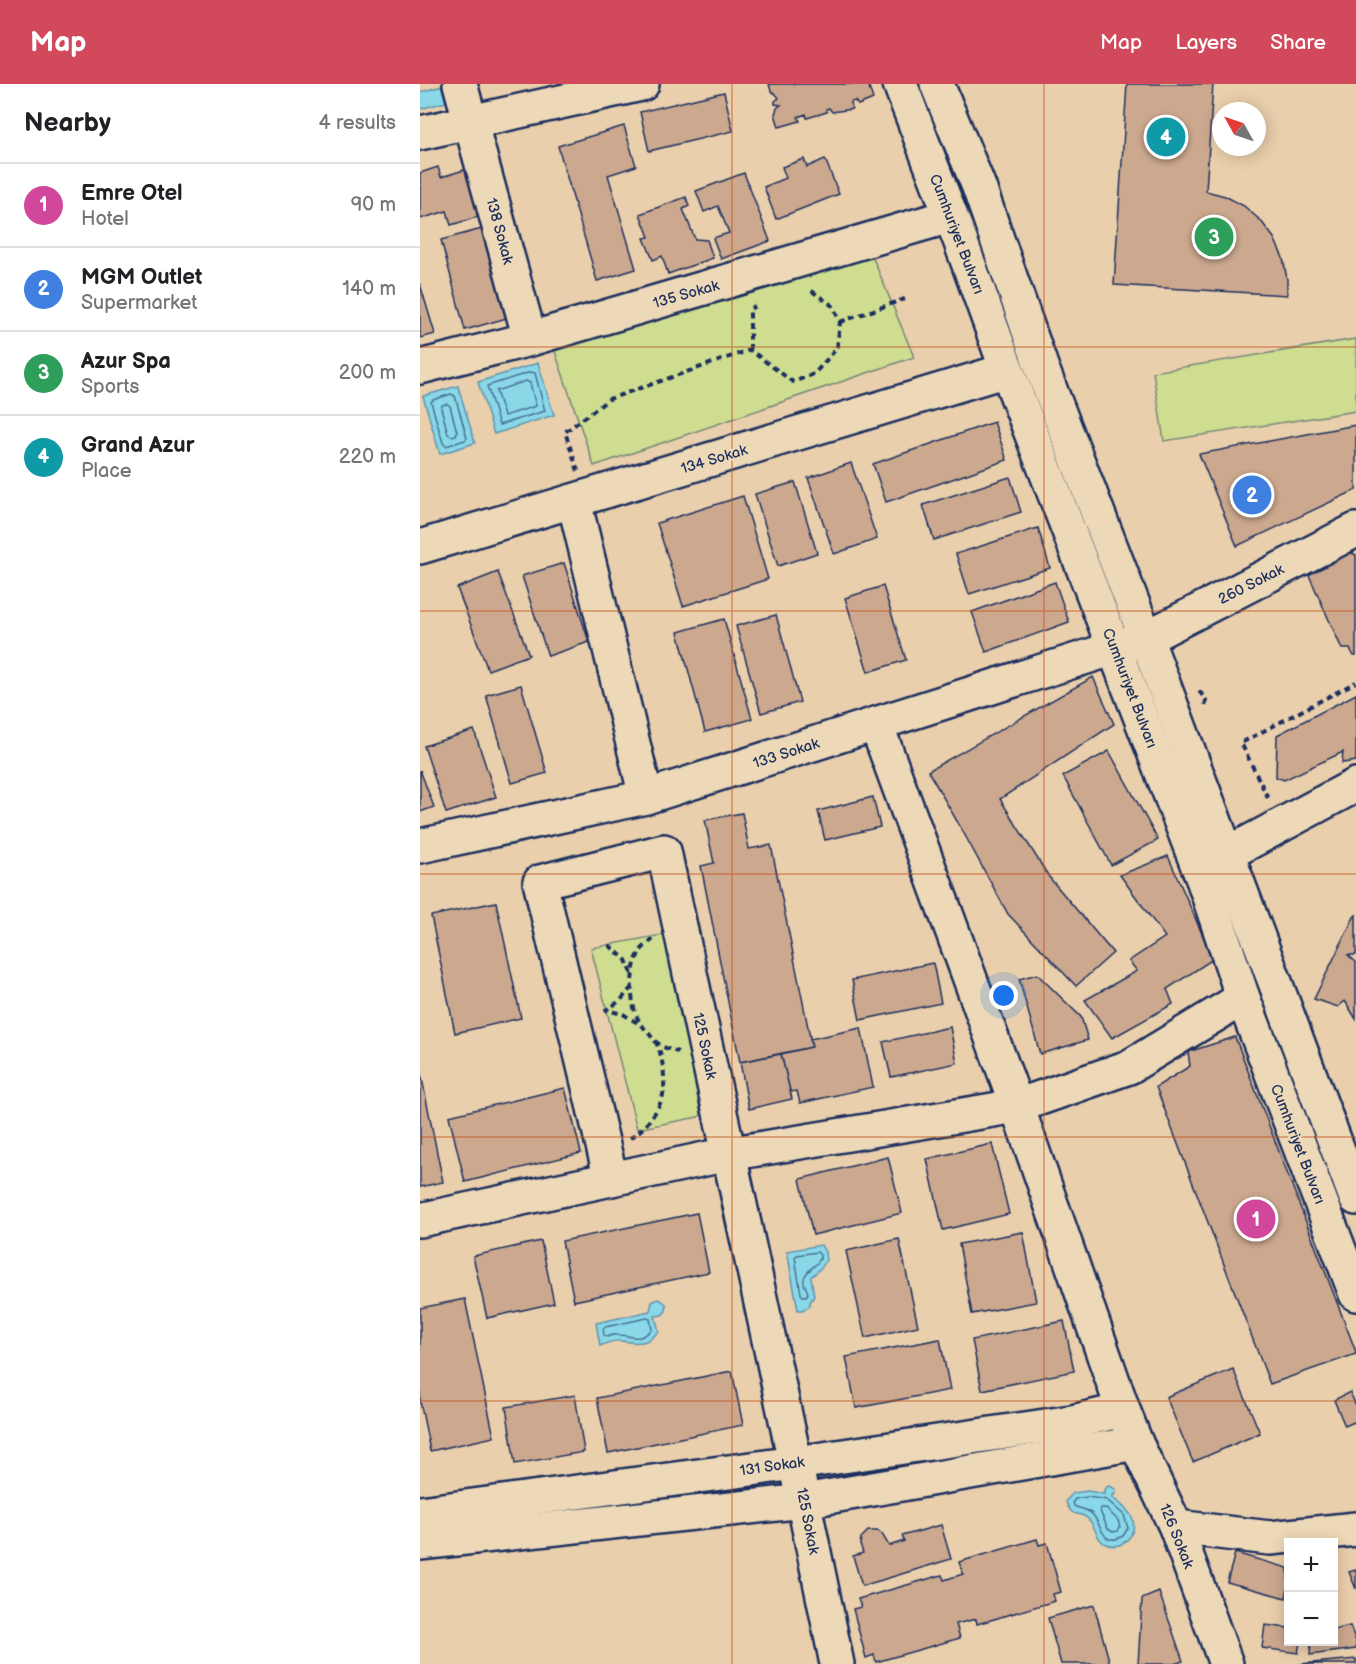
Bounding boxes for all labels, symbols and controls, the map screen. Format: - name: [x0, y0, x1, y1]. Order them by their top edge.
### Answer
- text: Map: [30, 26, 86, 59]
- text: Map: [1100, 30, 1142, 55]
- text: Layers: [1175, 30, 1237, 55]
- text: Share: [1270, 30, 1326, 55]
- north arrow: [1212, 102, 1266, 156]
- text: Nearby: [24, 108, 111, 139]
- text: 4 results: [318, 111, 396, 135]
- pin: 4: [1146, 115, 1186, 160]
- street label: Cumhuriyet Bulvarı: [925, 172, 988, 297]
- text: Emre Otel: [81, 180, 183, 207]
- text: 1: [39, 193, 48, 217]
- text: 90 m: [351, 193, 396, 217]
- street label: 138 Sokak: [482, 196, 518, 267]
- text: Hotel: [81, 207, 129, 231]
- pin: 3: [1194, 214, 1234, 260]
- text: MGM Outlet: [81, 264, 202, 291]
- street label: 135 Sokak: [651, 276, 722, 313]
- text: 2: [38, 277, 49, 301]
- text: 140 m: [342, 277, 396, 301]
- text: Supermarket: [81, 291, 197, 315]
- text: Azur Spa: [81, 348, 171, 375]
- text: 3: [38, 361, 49, 385]
- text: 200 m: [339, 361, 396, 385]
- text: Sports: [81, 375, 139, 399]
- text: Grand Azur: [81, 432, 194, 459]
- street label: 134 Sokak: [679, 440, 750, 479]
- text: 4: [38, 445, 49, 469]
- text: 220 m: [339, 445, 396, 469]
- text: Place: [81, 459, 132, 483]
- pin: 2: [1232, 472, 1272, 518]
- street label: 260 Sokak: [1215, 560, 1288, 609]
- street label: Cumhuriyet Bulvarı: [1098, 626, 1161, 751]
- street label: 133 Sokak: [751, 734, 822, 773]
- your location: [989, 981, 1018, 1010]
- street label: 125 Sokak: [688, 1011, 721, 1082]
- street label: Cumhuriyet Bulvarı: [1266, 1082, 1329, 1207]
- pin: 1: [1236, 1196, 1276, 1242]
- street label: 131 Sokak: [739, 1452, 806, 1480]
- street label: 125 Sokak: [792, 1486, 823, 1557]
- street label: 126 Sokak: [1155, 1501, 1198, 1572]
- map controls: [1284, 1538, 1338, 1646]
- button: +: [1284, 1538, 1338, 1592]
- button: −: [1284, 1592, 1338, 1646]

